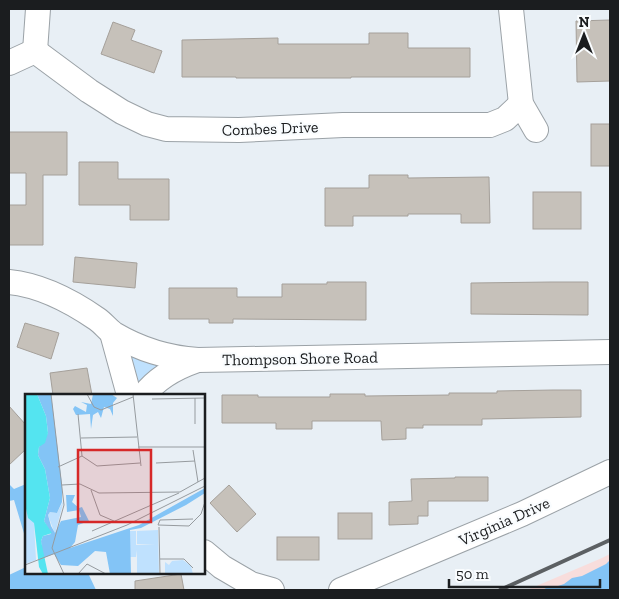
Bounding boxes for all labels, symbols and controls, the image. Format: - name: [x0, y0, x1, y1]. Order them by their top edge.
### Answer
- north arrow: [559, 10, 609, 60]
- text: N: [579, 14, 590, 31]
- street label: Combes Drive: [221, 117, 319, 140]
- street label: Thompson Shore Road: [222, 348, 378, 369]
- inset map: [25, 394, 205, 574]
- street label: Virginia Drive: [455, 493, 552, 550]
- scale bar: [449, 556, 600, 588]
- text: 50 m: [456, 565, 489, 583]

